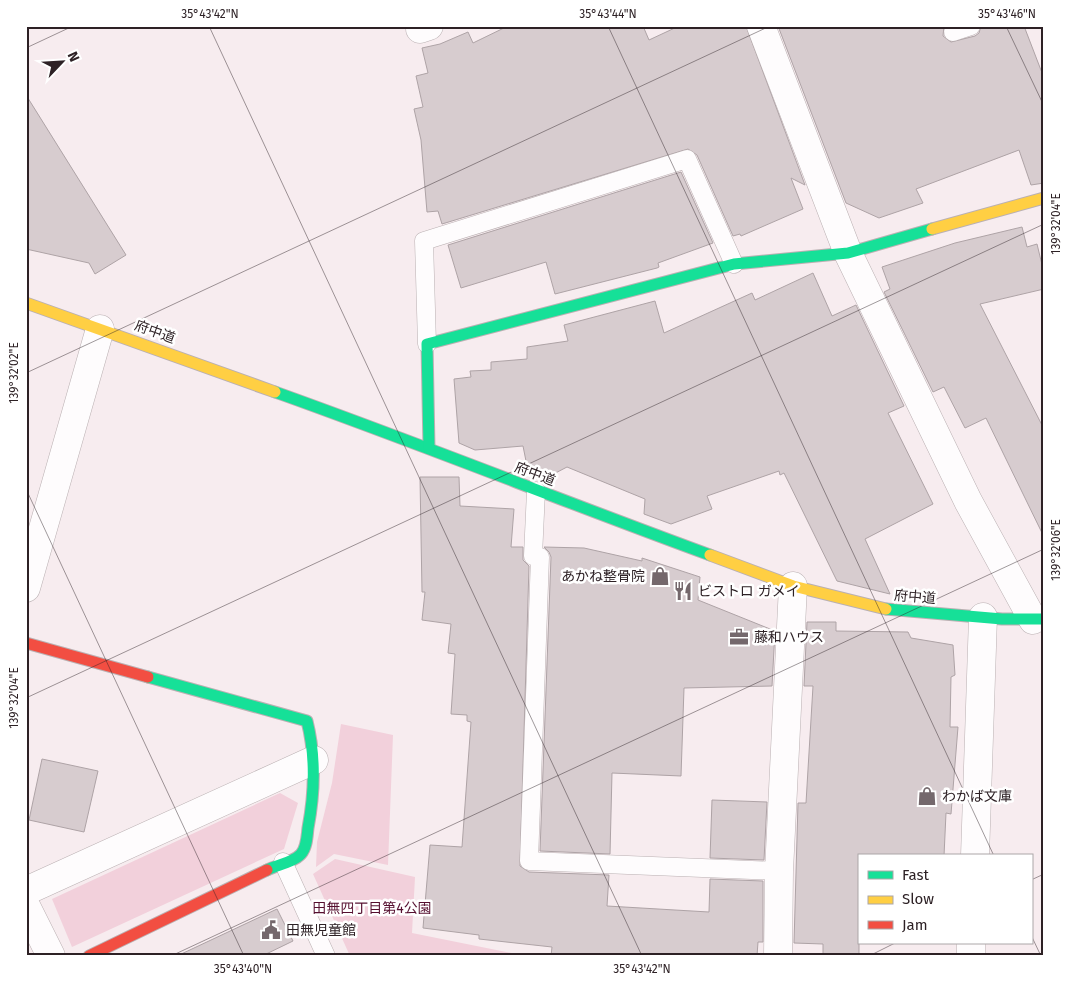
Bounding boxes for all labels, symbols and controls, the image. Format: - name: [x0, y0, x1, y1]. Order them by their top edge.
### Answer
- text: 35°43'42"N: [181, 7, 239, 21]
- text: 35°43'44"N: [579, 7, 637, 21]
- text: 35°43'46"N: [978, 7, 1036, 21]
- north arrow: [38, 38, 88, 88]
- text: N: [64, 49, 83, 65]
- text: 139°32'04"E: [1049, 193, 1063, 255]
- street label: 府中道: [132, 317, 178, 347]
- text: 139°32'02"E: [7, 342, 21, 404]
- street label: 府中道: [512, 459, 558, 489]
- text: 139°32'06"E: [1049, 519, 1063, 581]
- shop icon: あかね整骨院: [649, 565, 671, 587]
- place label: あかね整骨院: [561, 568, 645, 585]
- restaurant icon: ビストロ ガメイ: [672, 580, 694, 602]
- place label: ビストロ ガメイ: [698, 583, 800, 600]
- street label: 府中道: [893, 587, 937, 607]
- office icon: 藤和ハウス: [728, 626, 750, 648]
- place label: 藤和ハウス: [754, 629, 824, 646]
- text: 139°32'04"E: [7, 667, 21, 729]
- shop icon: わかば文庫: [916, 785, 938, 807]
- place label: わかば文庫: [942, 788, 1012, 805]
- legend: [858, 854, 1032, 944]
- text: Fast: [902, 866, 929, 884]
- text: Slow: [902, 890, 934, 908]
- park label: 田無四丁目第4公園: [312, 900, 432, 917]
- text: Jam: [902, 916, 928, 934]
- public building icon: 田無児童館: [260, 919, 282, 941]
- place label: 田無児童館: [286, 922, 356, 939]
- text: 35°43'40"N: [214, 962, 272, 976]
- text: 35°43'42"N: [613, 962, 671, 976]

